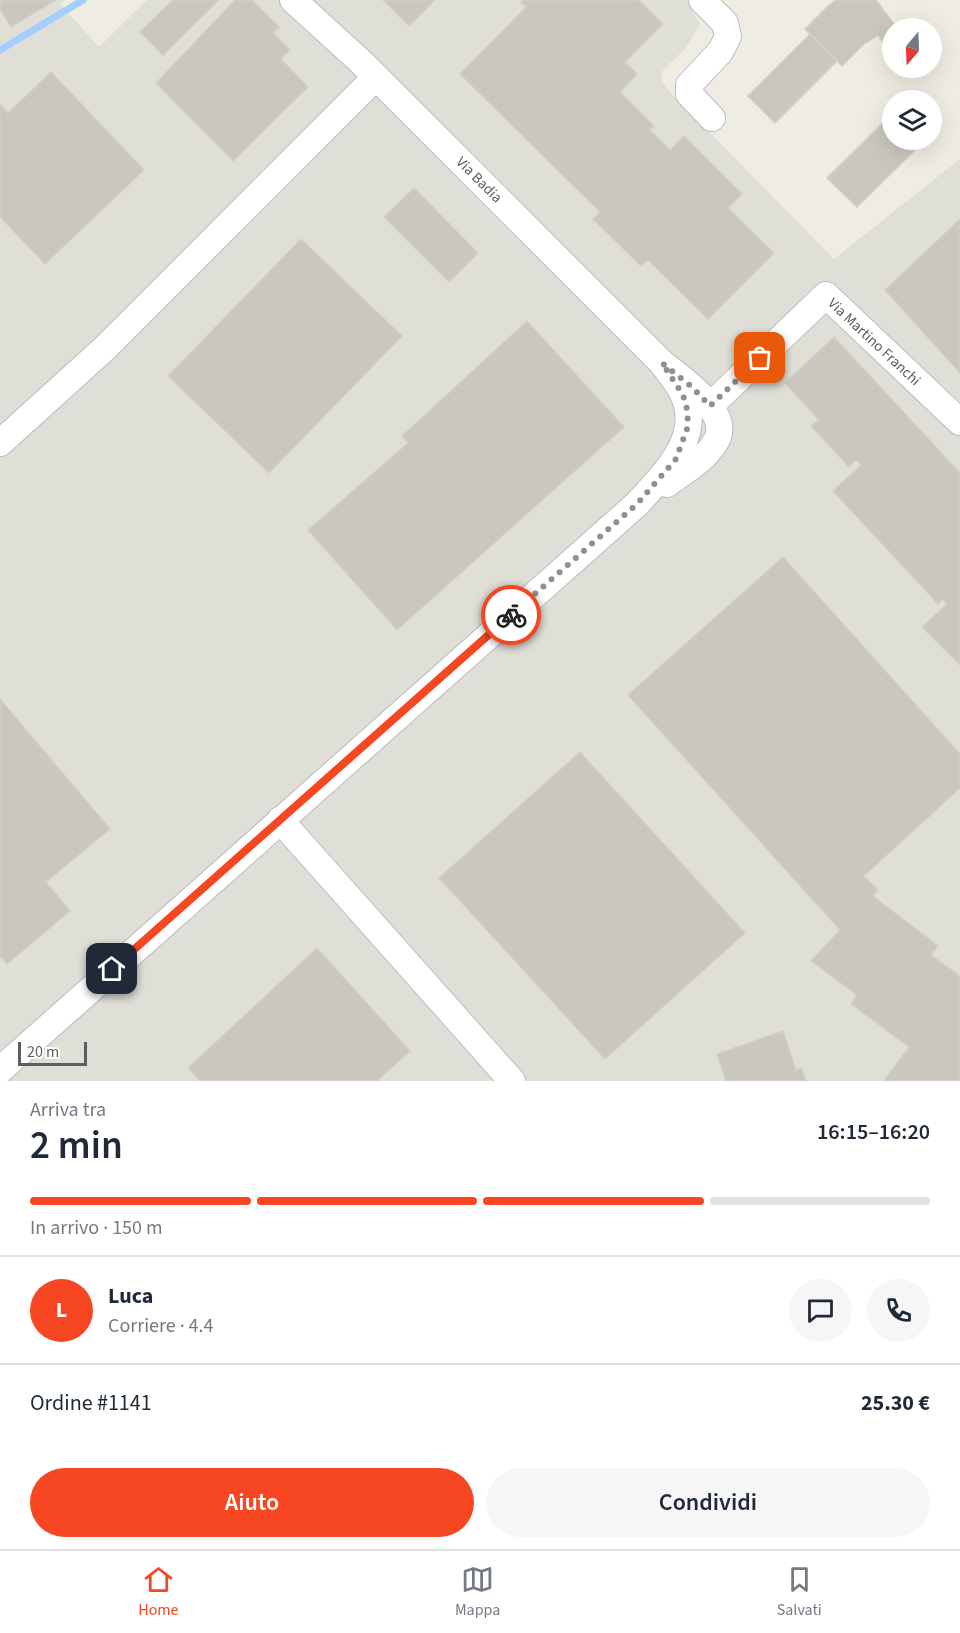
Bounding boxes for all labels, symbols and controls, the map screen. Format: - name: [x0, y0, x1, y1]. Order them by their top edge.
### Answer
- north arrow: [882, 18, 942, 78]
- map controls: [882, 18, 942, 150]
- button: layers: [882, 90, 942, 150]
- street label: Via Badia: [451, 152, 507, 208]
- street label: Via Martino Franchi: [823, 293, 925, 391]
- pin: [734, 332, 785, 383]
- icon: bag: [743, 341, 776, 374]
- courier: [481, 585, 541, 645]
- icon: bike: [495, 599, 528, 632]
- pin: [86, 943, 137, 994]
- icon: home: [95, 952, 128, 985]
- scale bar: [18, 1039, 87, 1066]
- text: 20 m: [27, 1041, 59, 1063]
- text: Arriva tra: [30, 1096, 106, 1124]
- text: 16:15–16:20: [817, 1116, 930, 1148]
- text: 2 min: [30, 1118, 123, 1174]
- text: In arrivo · 150 m: [30, 1214, 163, 1242]
- button: chat: [789, 1279, 852, 1342]
- button: phone: [867, 1279, 930, 1342]
- text: Luca: [108, 1280, 153, 1312]
- text: L: [56, 1294, 67, 1326]
- text: Corriere · 4.4: [108, 1312, 213, 1340]
- text: Ordine #1141: [30, 1387, 152, 1419]
- text: 25.30 €: [861, 1387, 930, 1419]
- button: Aiuto: [30, 1468, 474, 1537]
- button: Condividi: [486, 1468, 930, 1537]
- tab: Home: [138, 1563, 179, 1621]
- tab: Mappa: [455, 1563, 500, 1621]
- tab: Salvati: [777, 1563, 822, 1621]

